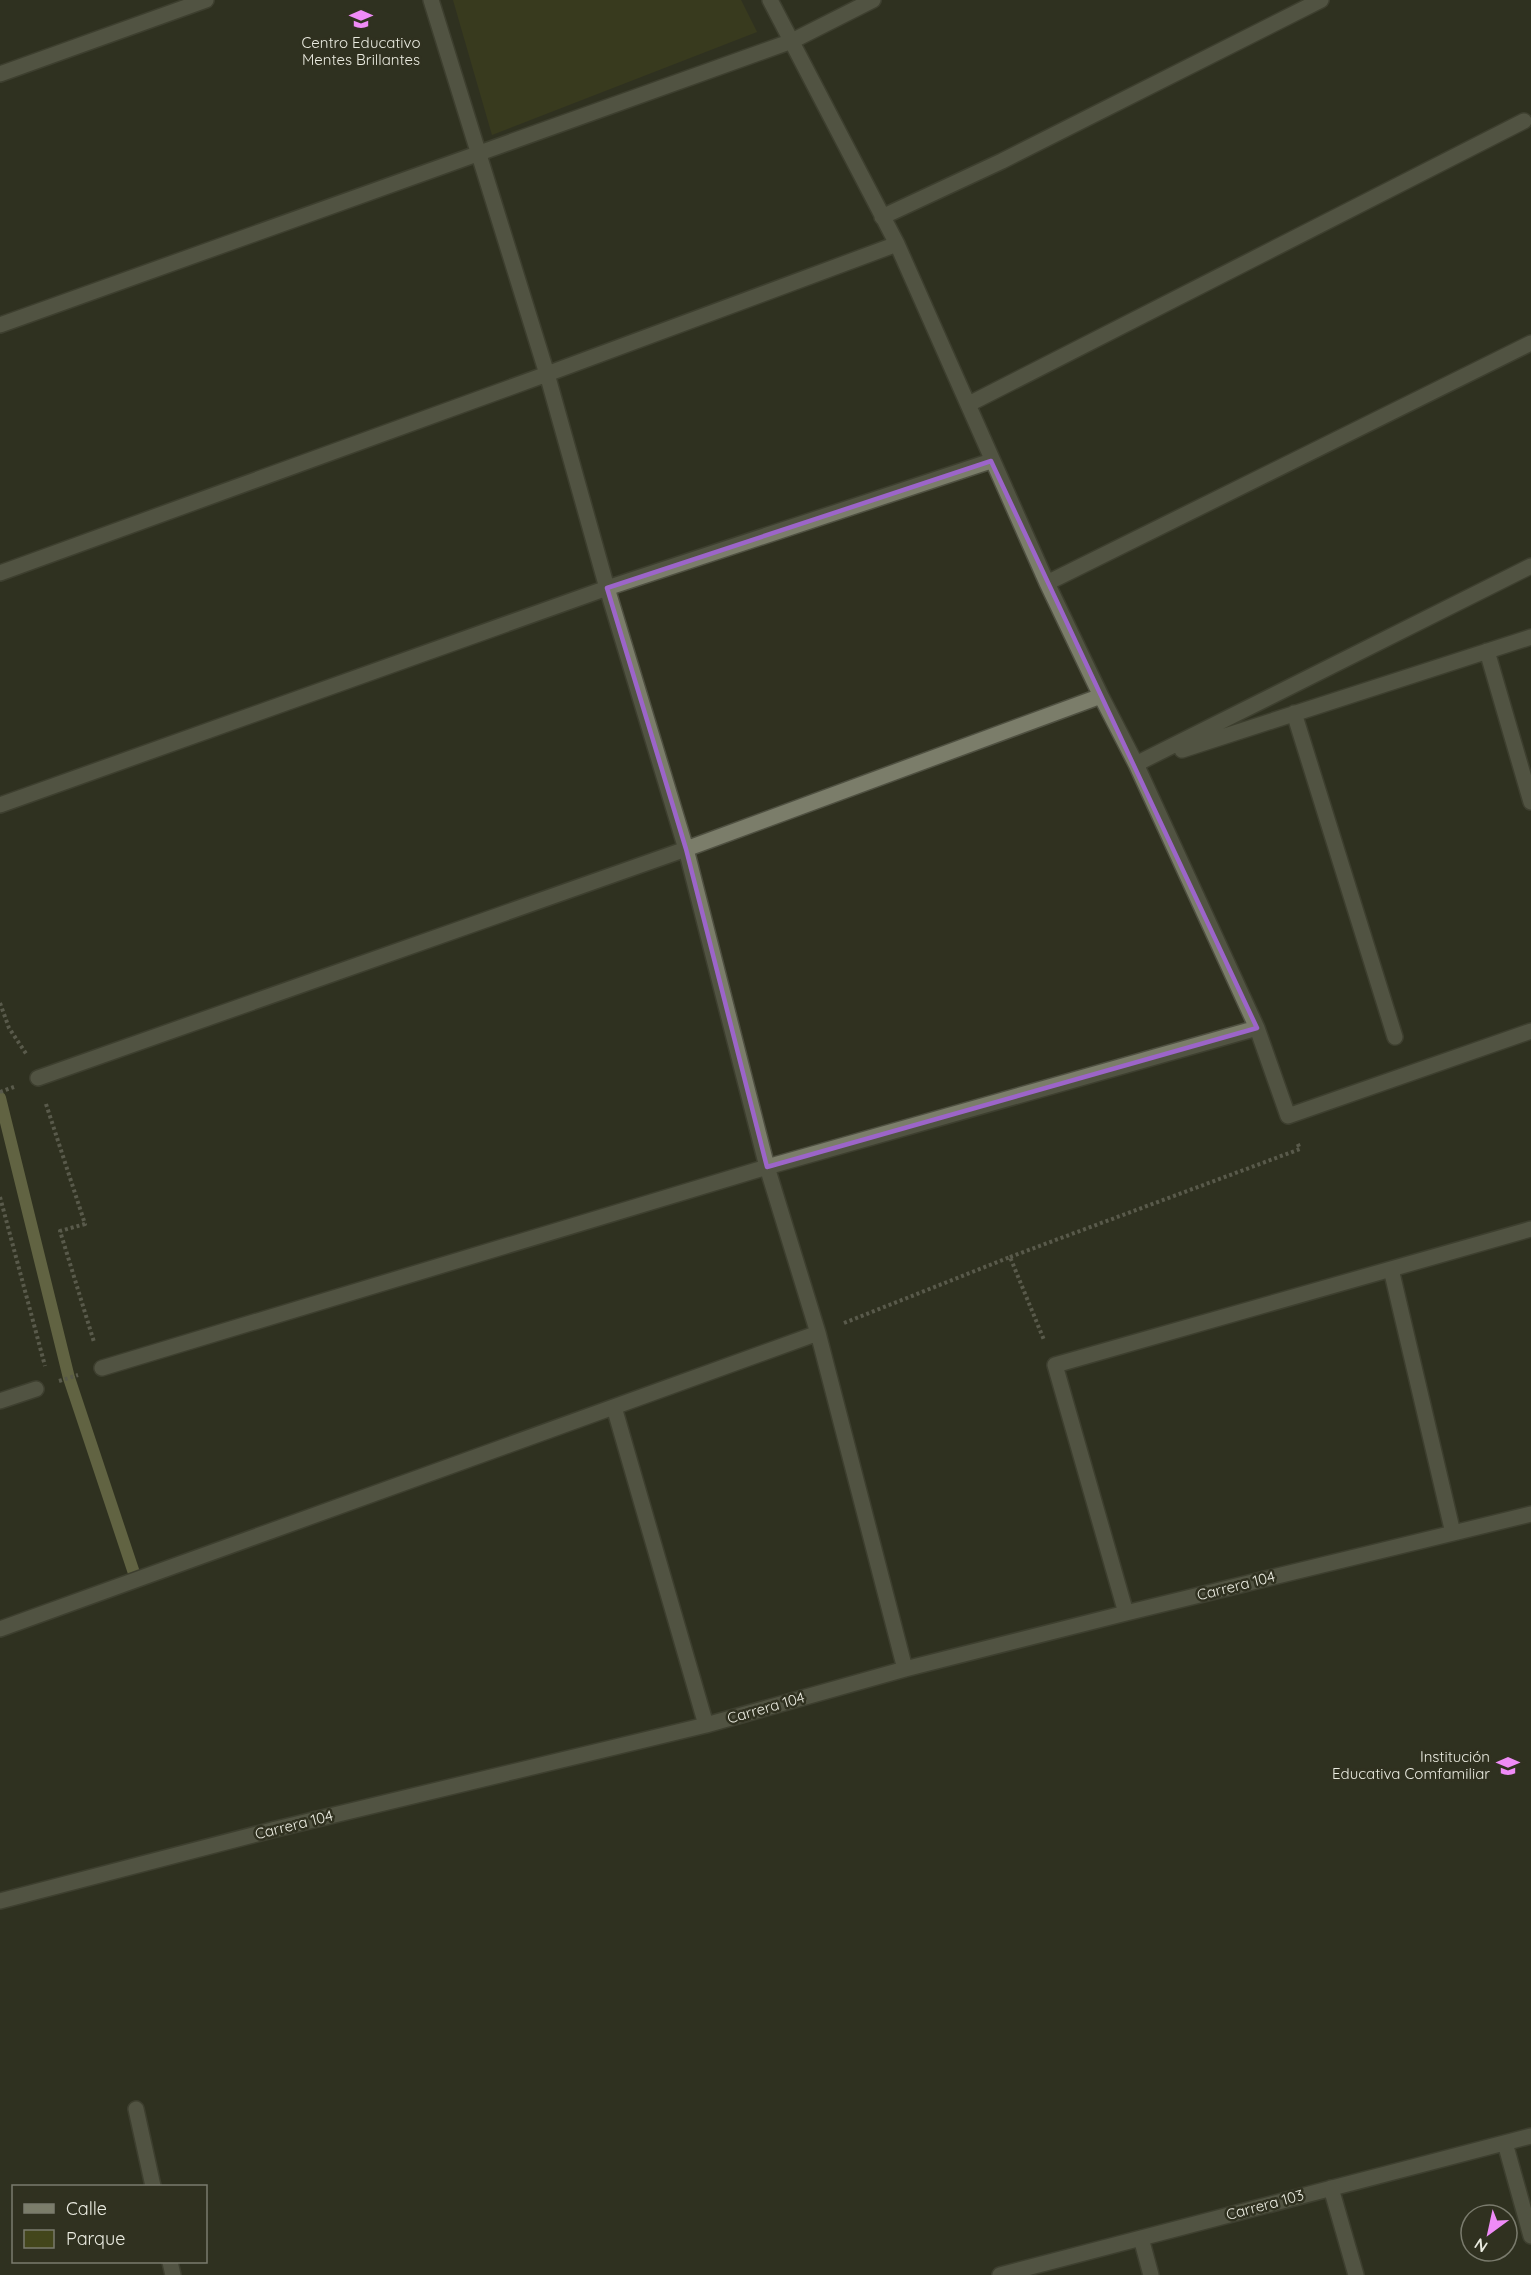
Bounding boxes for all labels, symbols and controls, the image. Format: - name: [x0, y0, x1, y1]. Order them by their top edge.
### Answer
- school or university icon: Centro Educativo Mentes Brillantes: [348, 6, 374, 32]
- place label: Centro Educativo Mentes Brillantes: [301, 33, 421, 69]
- street label: Carrera 104: [1195, 1567, 1277, 1604]
- street label: Carrera 104: [725, 1687, 807, 1728]
- place label: Institución Educativa Comfamiliar: [1332, 1747, 1490, 1783]
- school or university icon: Institución Educativa Comfamiliar: [1495, 1753, 1521, 1779]
- street label: Carrera 104: [253, 1806, 335, 1843]
- legend: [12, 2185, 207, 2263]
- street label: Carrera 103: [1224, 2185, 1306, 2224]
- text: Calle: [66, 2197, 107, 2220]
- north arrow: [1459, 2203, 1519, 2263]
- text: Parque: [66, 2227, 125, 2250]
- text: N: [1470, 2234, 1491, 2257]

